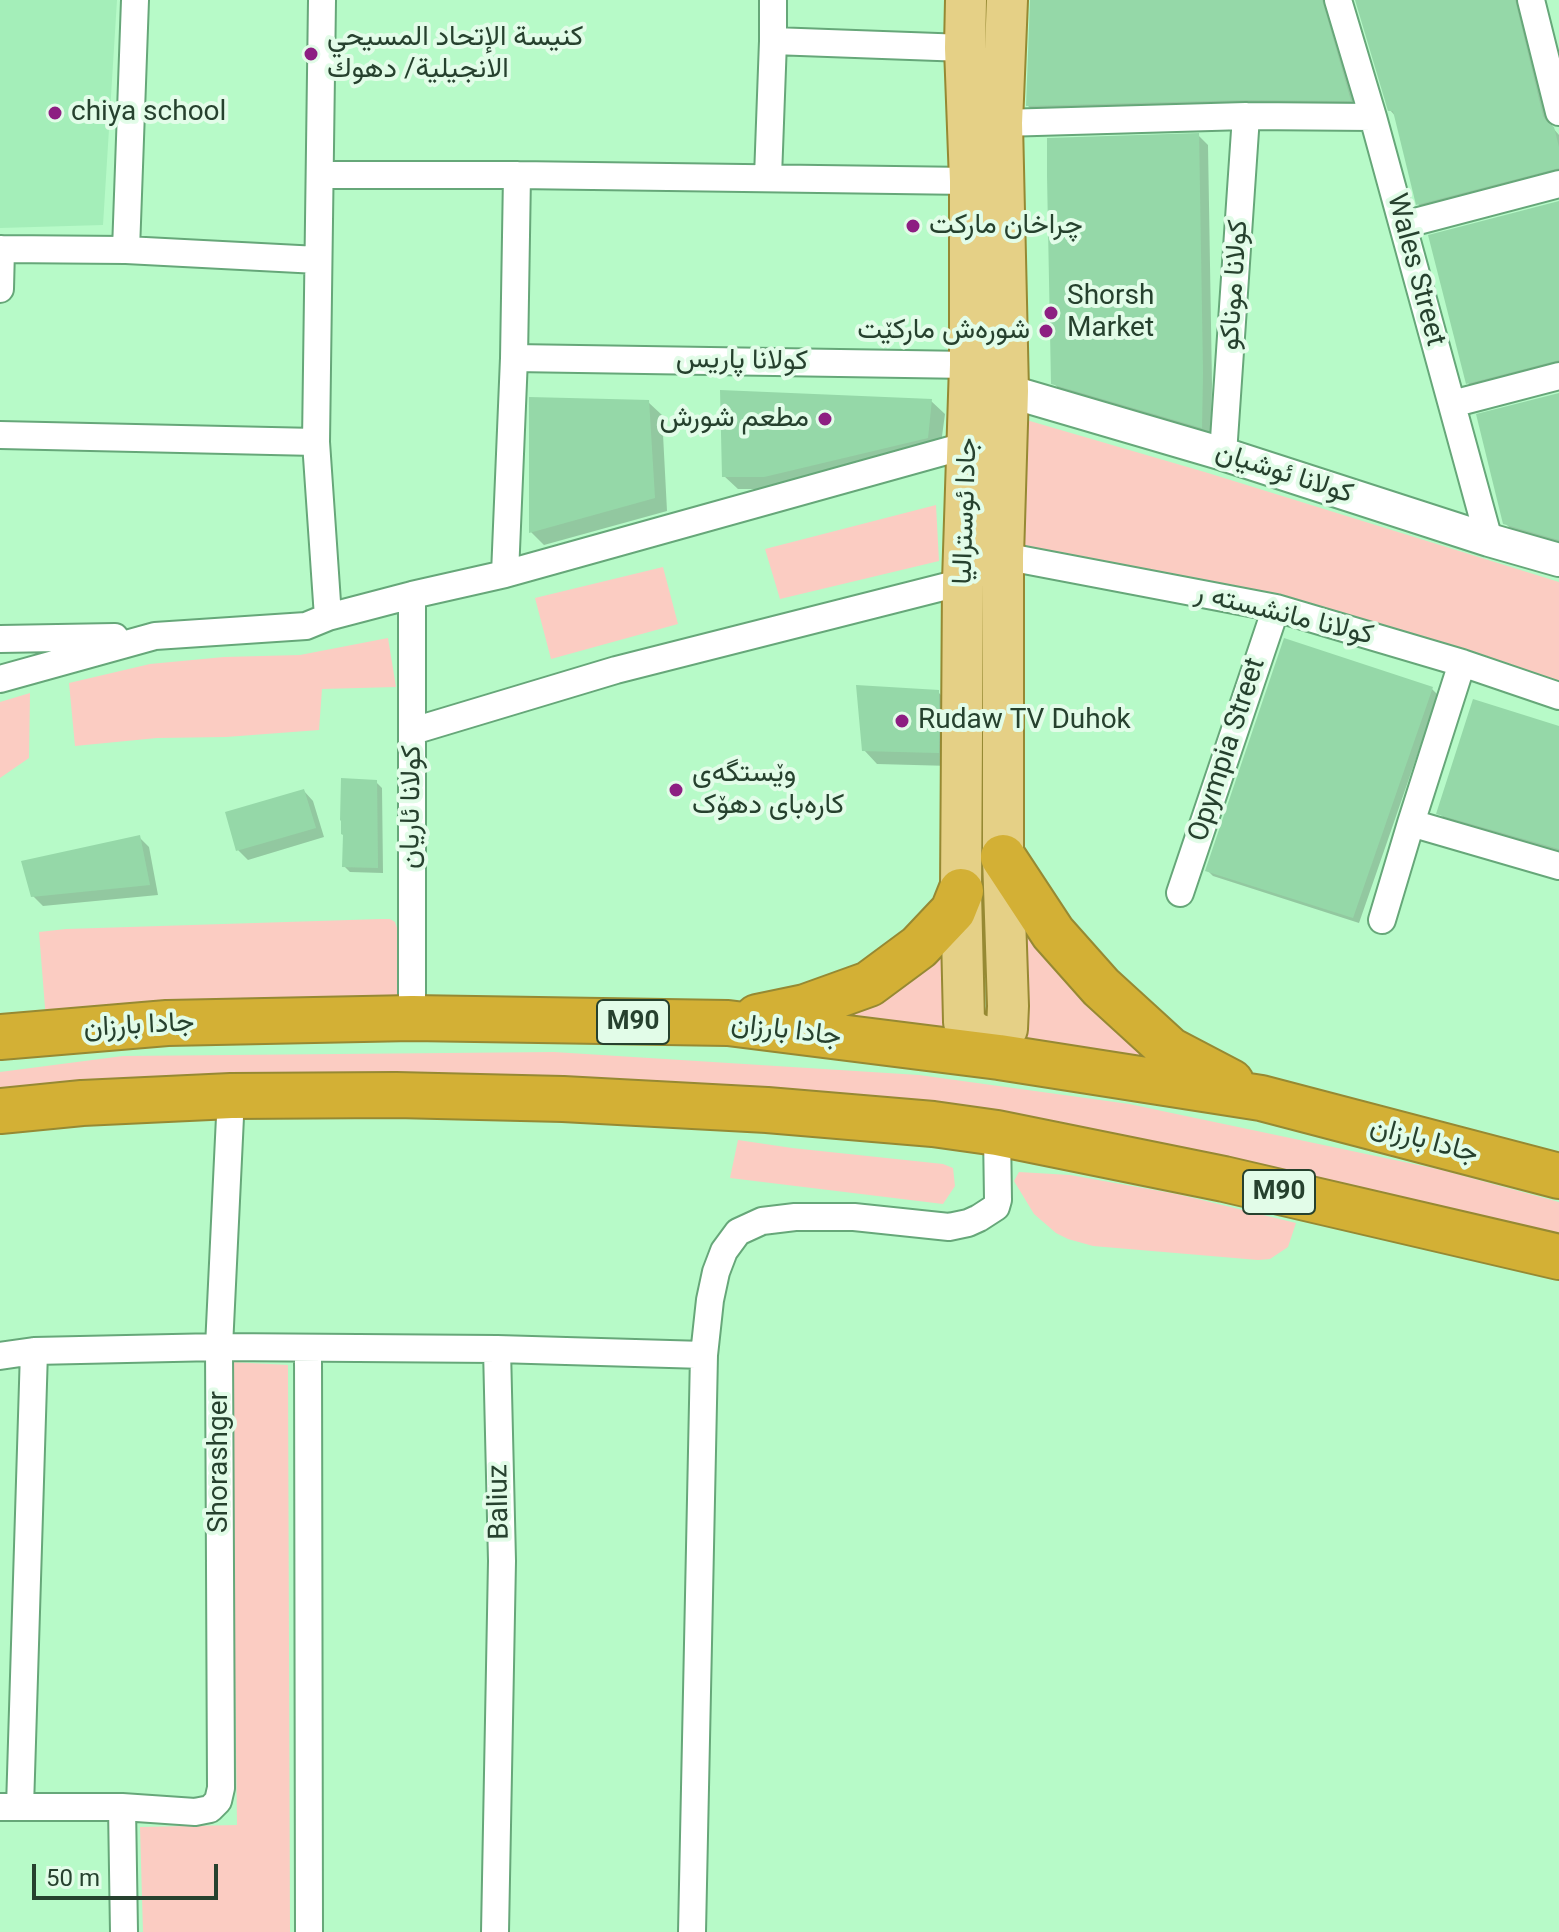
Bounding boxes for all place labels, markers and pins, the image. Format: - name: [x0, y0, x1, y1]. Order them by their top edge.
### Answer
- place label: كنيسة الإتحاد المسيحي الانجيلية/ دهوك: [327, 21, 584, 87]
- marker: كنيسة الإتحاد المسيحي الانجيلية/ دهوك: [302, 45, 320, 63]
- place label: chiya school: [71, 96, 226, 130]
- marker: chiya school: [46, 104, 64, 122]
- place label: چراخان ماركت: [929, 209, 1083, 243]
- marker: چراخان ماركت: [904, 217, 922, 235]
- place label: Shorsh Market: [1067, 280, 1154, 346]
- marker: Shorsh Market: [1042, 304, 1060, 322]
- place label: شوره‌ش ماركێت: [857, 314, 1030, 348]
- marker: شوره‌ش ماركێت: [1037, 322, 1055, 340]
- place label: مطعم شورش: [659, 402, 809, 436]
- marker: مطعم شورش: [816, 410, 834, 428]
- place label: Rudaw TV Duhok: [918, 704, 1131, 738]
- marker: Rudaw TV Duhok: [893, 712, 911, 730]
- place label: وێستگەی کارەبای دهۆک: [692, 757, 844, 823]
- marker: وێستگەی کارەبای دهۆک: [667, 781, 685, 799]

